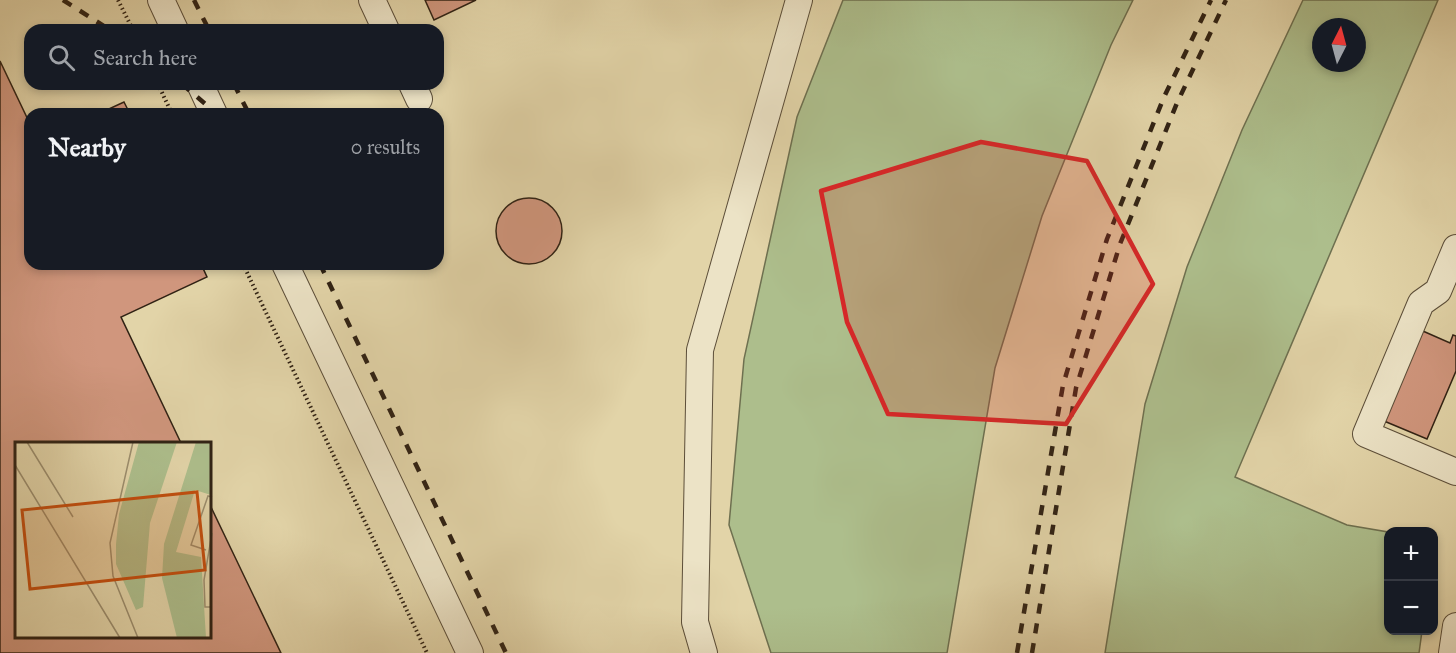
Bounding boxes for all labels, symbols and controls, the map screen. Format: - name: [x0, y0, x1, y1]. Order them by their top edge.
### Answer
- north arrow: [1312, 18, 1366, 72]
- search box: [24, 24, 444, 90]
- icon: search: [45, 41, 78, 74]
- text: Search here: [93, 44, 197, 71]
- text: Nearby: [48, 131, 126, 163]
- text: 0 results: [351, 135, 420, 159]
- inset map: [15, 442, 212, 638]
- map controls: [1384, 527, 1438, 635]
- button: +: [1384, 527, 1438, 581]
- button: −: [1384, 581, 1438, 635]

